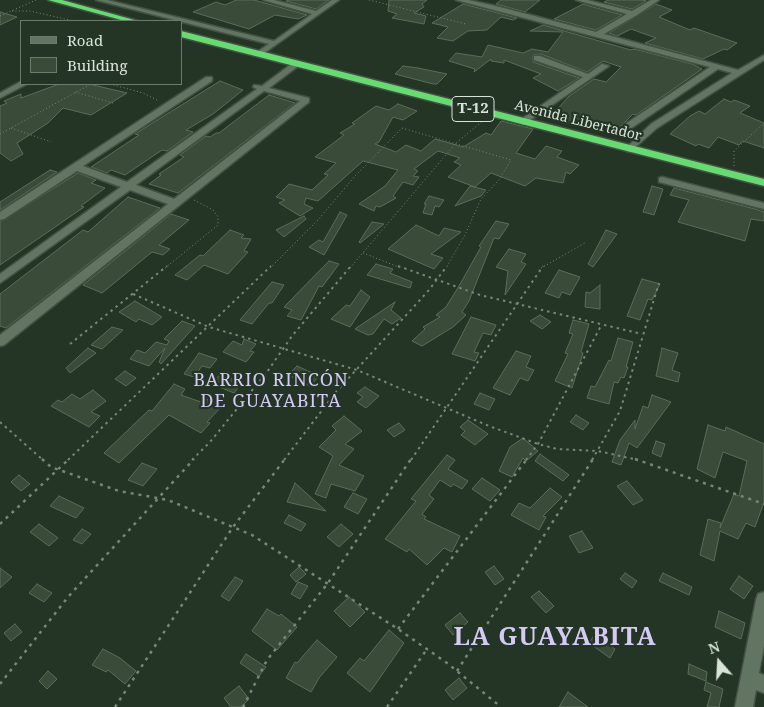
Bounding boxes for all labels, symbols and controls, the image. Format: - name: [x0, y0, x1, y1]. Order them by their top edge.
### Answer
- legend: [20, 20, 182, 85]
- text: Road: [67, 30, 103, 50]
- text: Building: [67, 55, 128, 75]
- road number: T-12: [452, 96, 494, 122]
- street label: Avenida Libertador: [513, 97, 643, 145]
- district label: BARRIO RINCÓN DE GUAYABITA: [192, 370, 350, 412]
- district label: LA GUAYABITA: [452, 623, 658, 653]
- north arrow: [694, 637, 744, 687]
- text: N: [706, 637, 722, 658]

